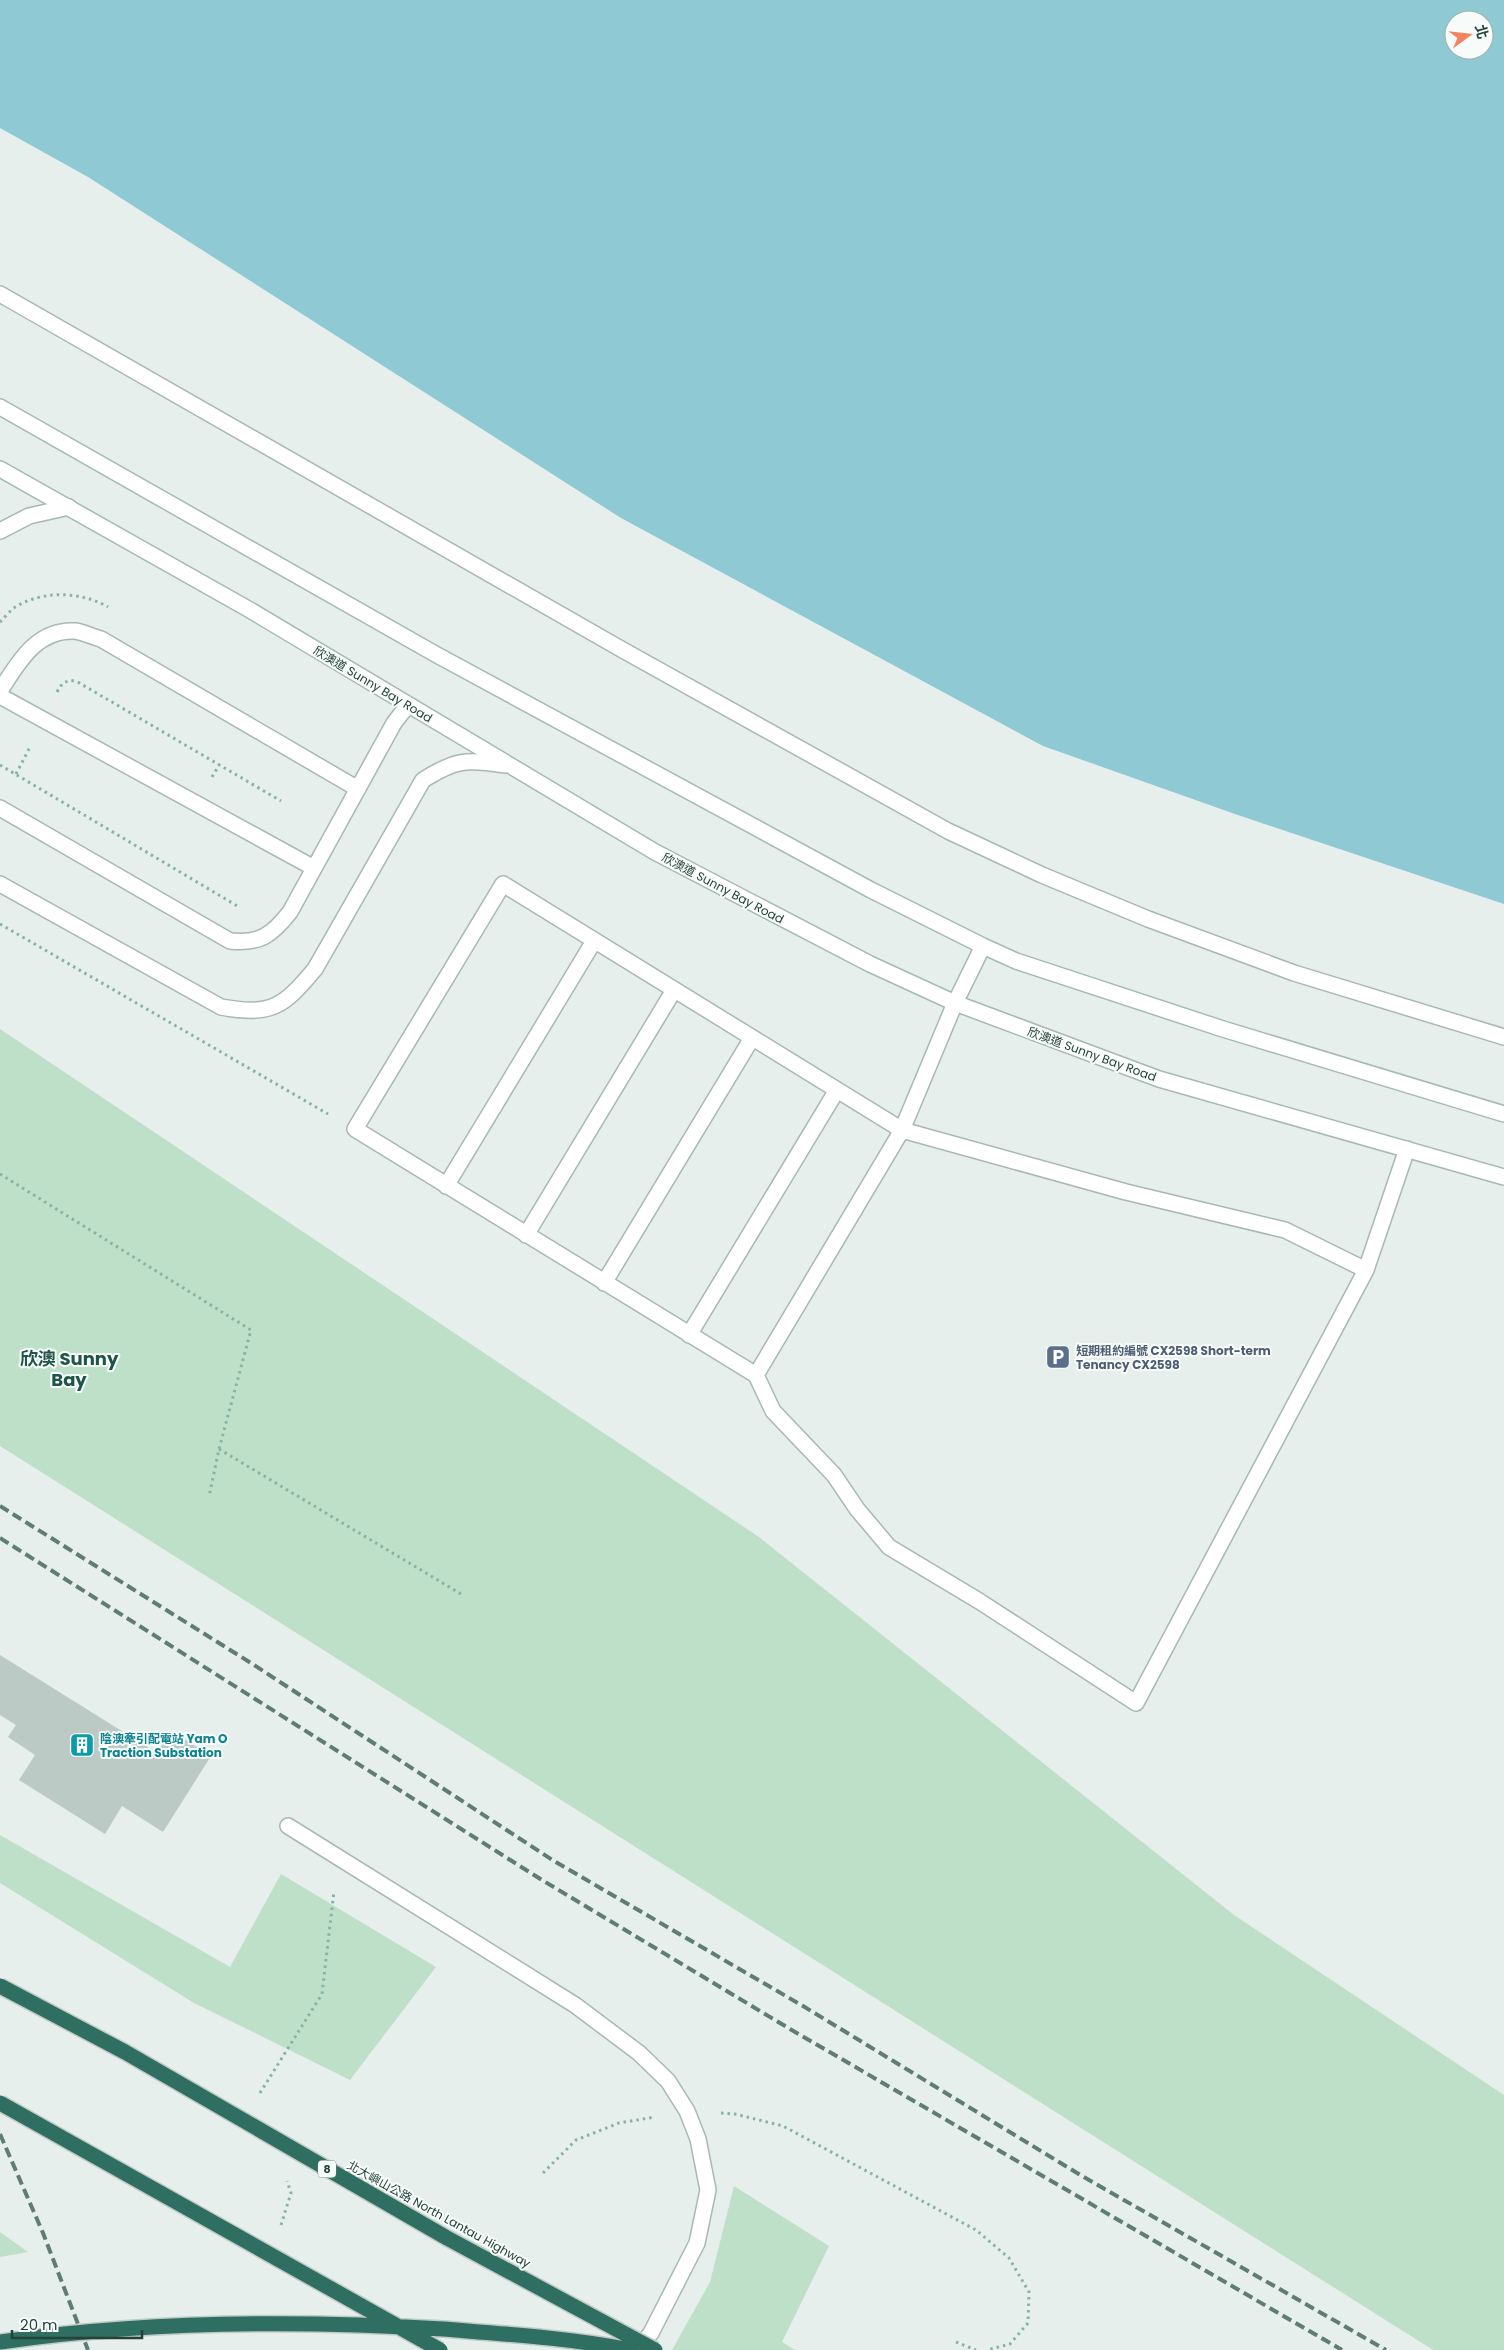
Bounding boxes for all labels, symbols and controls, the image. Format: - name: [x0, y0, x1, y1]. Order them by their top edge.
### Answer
- north arrow: [1444, 10, 1494, 60]
- text: 北: [1470, 22, 1493, 41]
- street label: 欣澳道 Sunny Bay Road: [310, 642, 436, 726]
- street label: 欣澳道 Sunny Bay Road: [659, 849, 787, 927]
- street label: 欣澳道 Sunny Bay Road: [1025, 1023, 1159, 1085]
- place label: 短期租約編號 CX2598 Short-term Tenancy CX2598: [1076, 1342, 1271, 1373]
- parking icon: 短期租約編號 CX2598 Short-term Tenancy CX2598: [1045, 1344, 1071, 1370]
- district label: 欣澳 Sunny Bay: [20, 1346, 119, 1392]
- place label: 陰澳牽引配電站 Yam O Traction Substation: [100, 1730, 228, 1761]
- building icon: 陰澳牽引配電站 Yam O Traction Substation: [69, 1732, 95, 1758]
- street label: 北大嶼山公路 North Lantau Highway: [344, 2156, 534, 2272]
- road number: 8: [318, 2160, 336, 2178]
- scale bar: [12, 2308, 142, 2340]
- text: 20 m: [20, 2314, 58, 2335]

